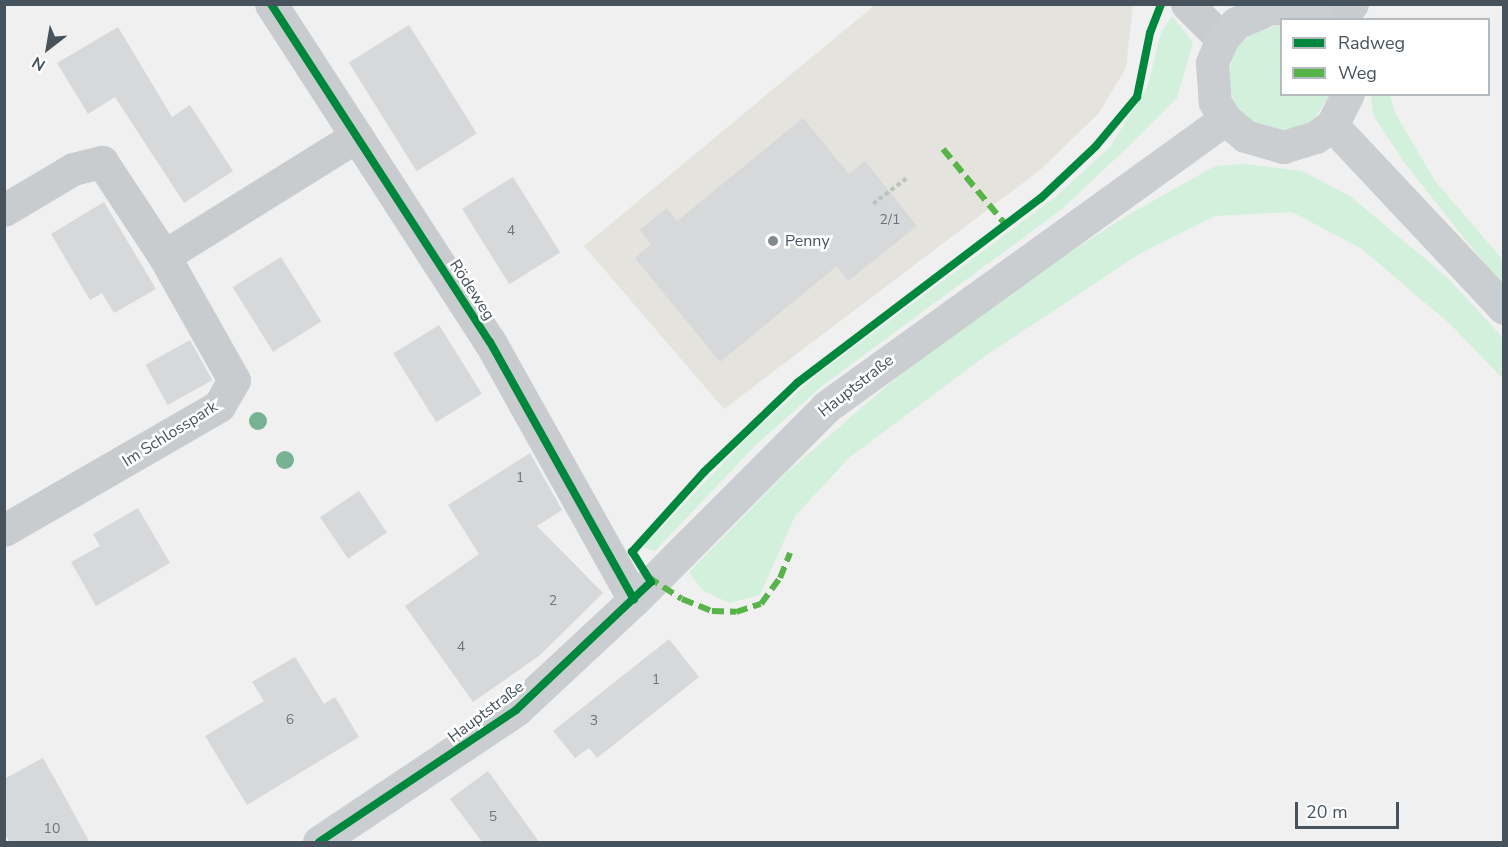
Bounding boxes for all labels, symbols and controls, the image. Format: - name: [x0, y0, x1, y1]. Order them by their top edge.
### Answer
- north arrow: [18, 18, 78, 78]
- legend: [1280, 18, 1490, 96]
- text: Radweg: [1338, 31, 1405, 55]
- text: N: [28, 51, 50, 76]
- text: Weg: [1338, 61, 1377, 85]
- house number: 2/1: [880, 212, 900, 228]
- house number: 4: [507, 223, 515, 239]
- place label: Penny: [785, 231, 830, 251]
- marker: Penny: [766, 234, 780, 248]
- street label: Rödeweg: [445, 256, 499, 324]
- street label: Hauptstraße: [815, 351, 897, 421]
- street label: Im Schlosspark: [119, 397, 221, 471]
- house number: 1: [516, 470, 524, 486]
- house number: 2: [549, 593, 557, 609]
- house number: 4: [457, 639, 465, 655]
- house number: 1: [652, 672, 660, 688]
- street label: Hauptstraße: [444, 677, 528, 747]
- house number: 6: [286, 712, 294, 728]
- house number: 3: [590, 713, 598, 729]
- scale bar: [1298, 790, 1402, 828]
- text: 20 m: [1306, 800, 1348, 824]
- house number: 5: [489, 809, 497, 825]
- house number: 10: [44, 821, 60, 837]

